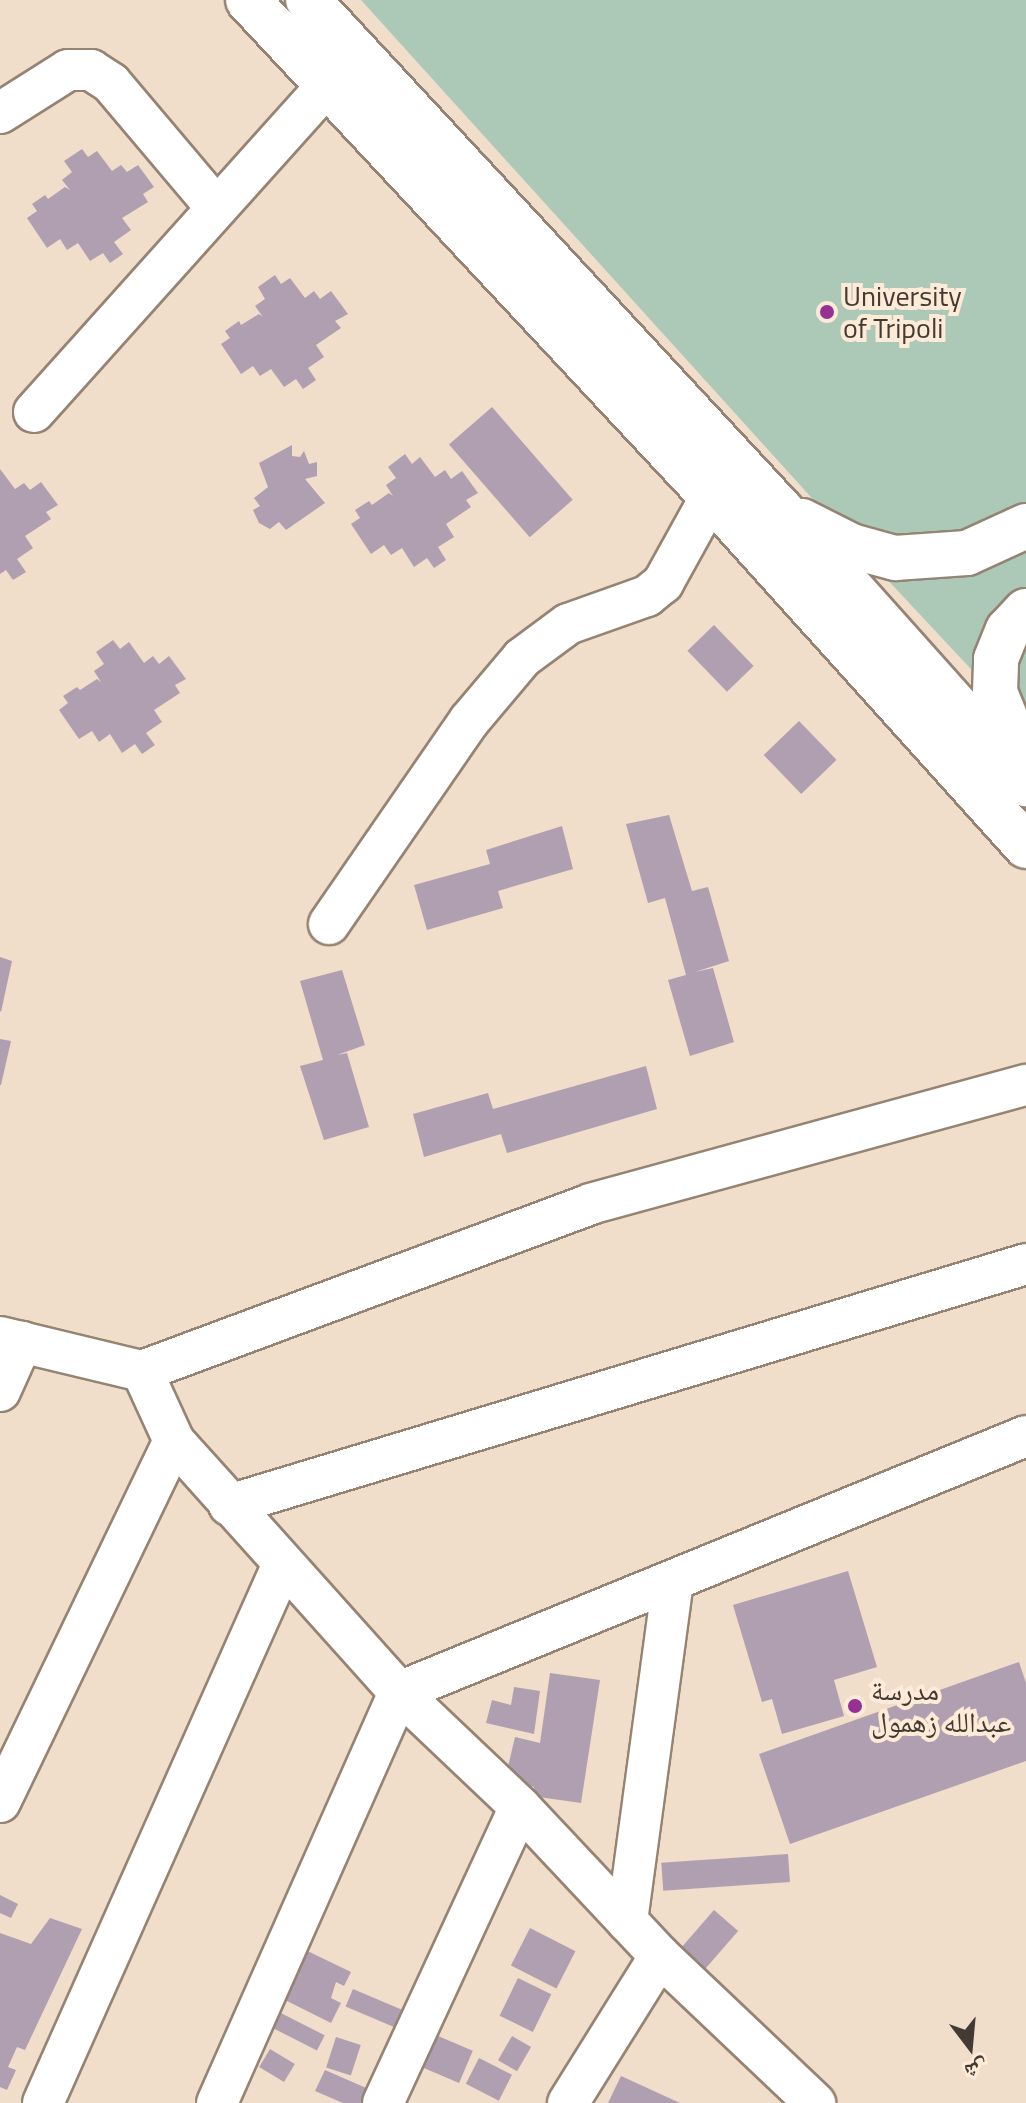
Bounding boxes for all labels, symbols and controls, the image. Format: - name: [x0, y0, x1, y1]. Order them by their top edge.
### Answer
- place label: University of Tripoli: [843, 279, 962, 345]
- marker: University of Tripoli: [818, 303, 836, 321]
- place label: مدرسة عبدالله زهمول: [871, 1673, 1011, 1739]
- marker: مدرسة عبدالله زهمول: [846, 1697, 864, 1715]
- north arrow: [930, 2007, 1010, 2087]
- text: ش: [961, 2051, 993, 2090]

